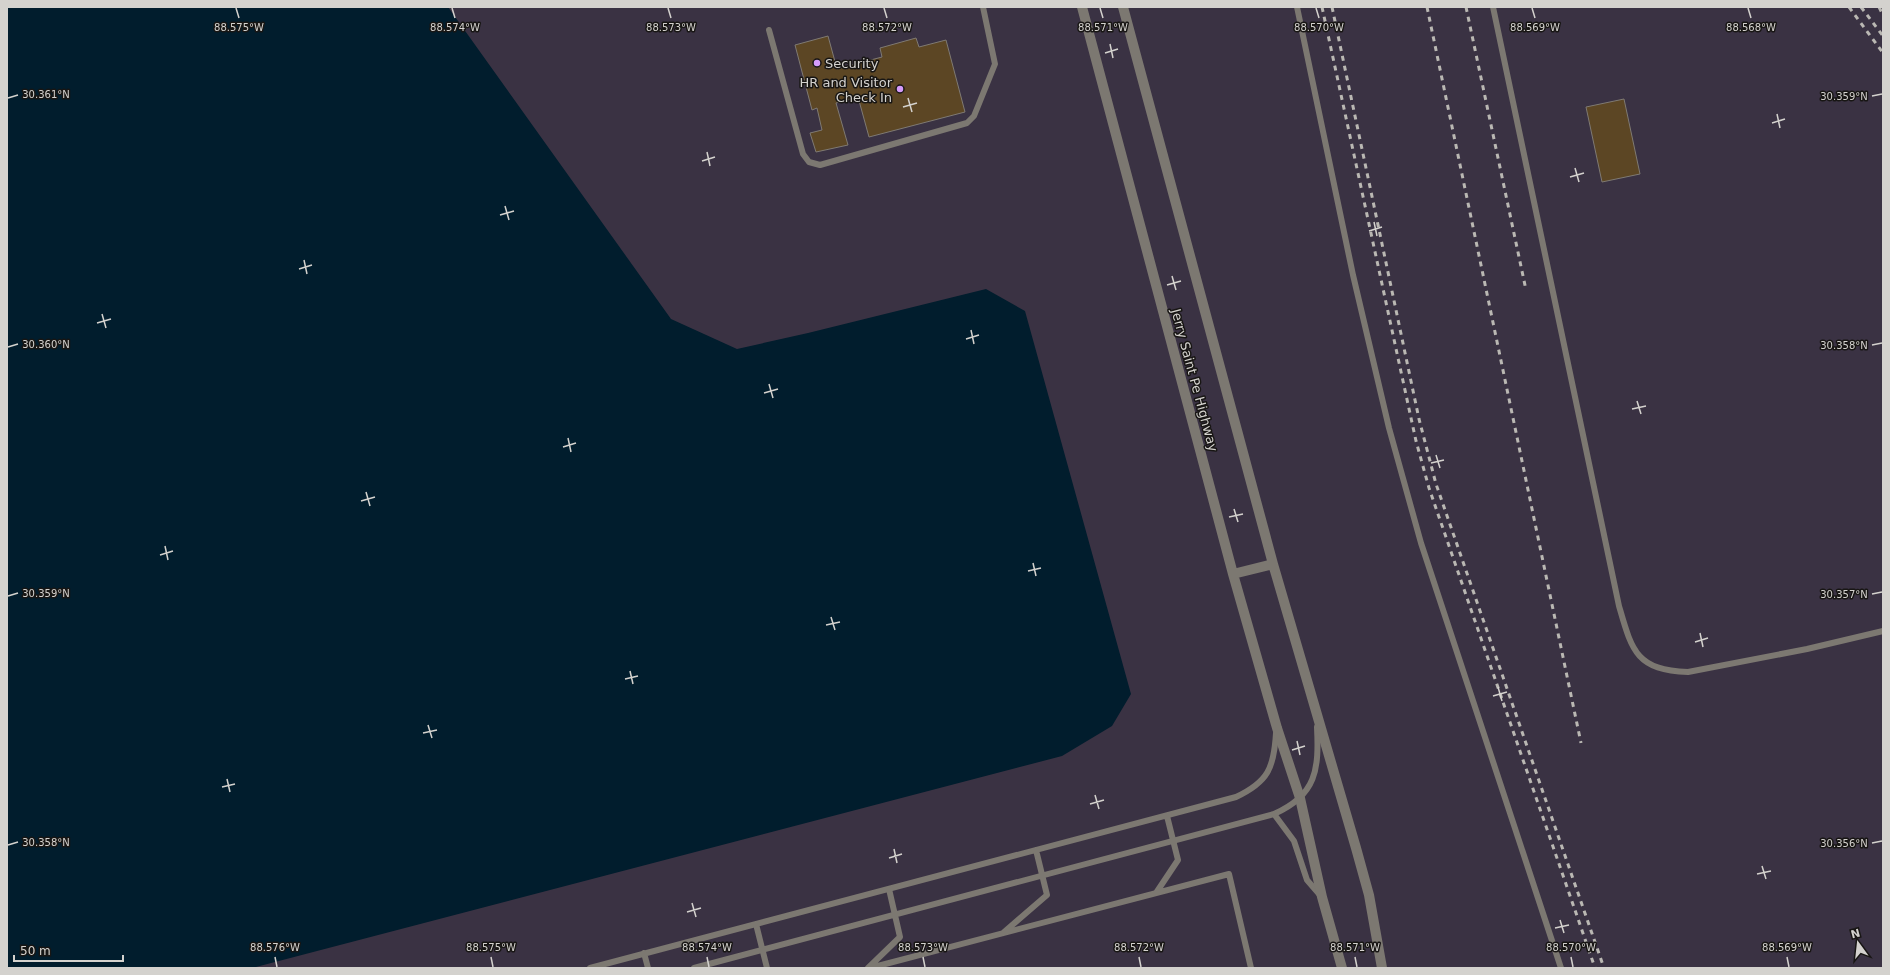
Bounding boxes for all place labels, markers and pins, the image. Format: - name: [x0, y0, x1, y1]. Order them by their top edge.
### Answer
- place label: Security: [825, 56, 879, 71]
- marker: Security: [812, 58, 822, 68]
- place label: HR and Visitor Check In: [799, 75, 893, 105]
- marker: HR and Visitor Check In: [895, 84, 905, 94]

